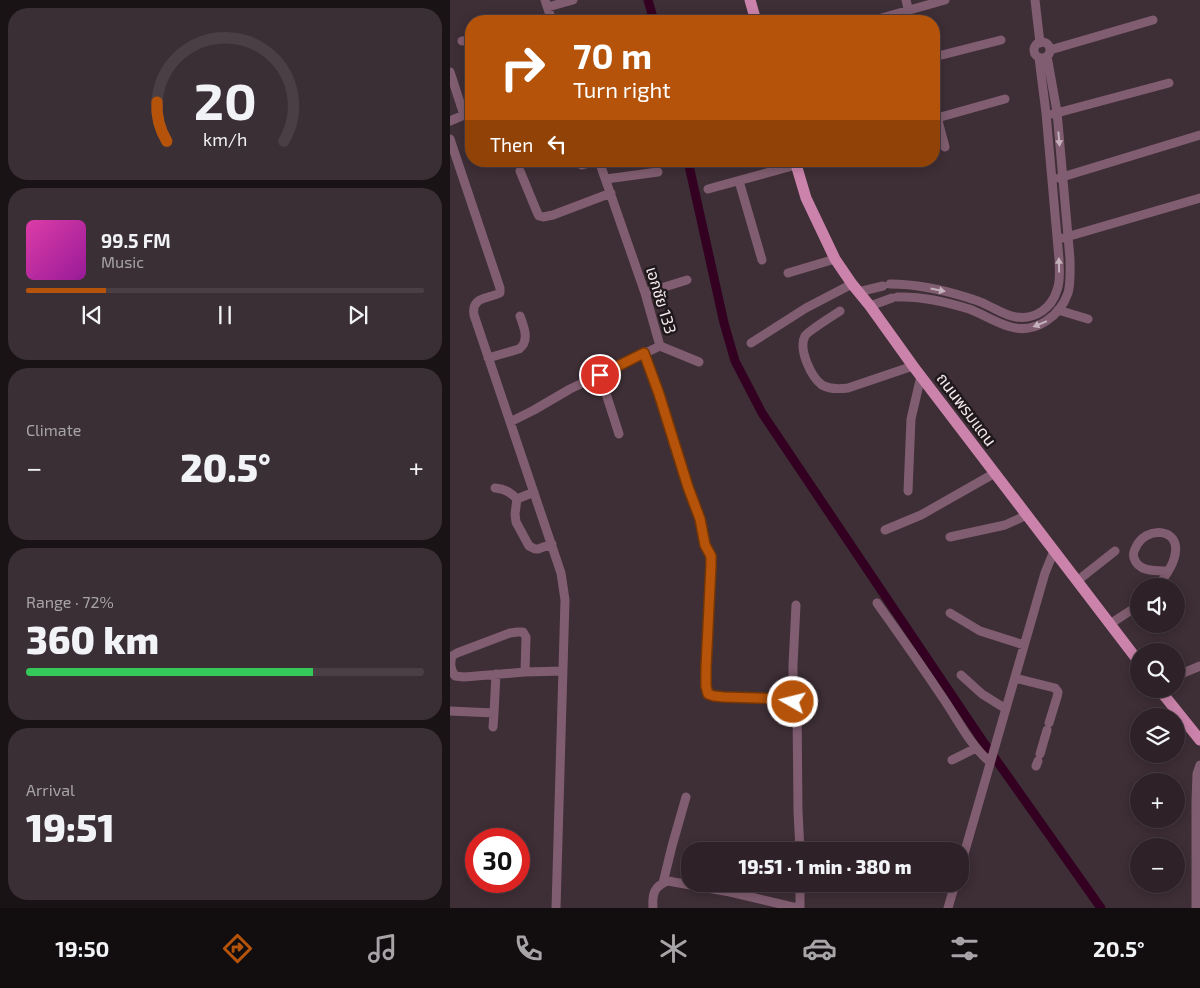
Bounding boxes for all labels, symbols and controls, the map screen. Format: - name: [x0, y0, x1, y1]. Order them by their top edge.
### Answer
- text: 70 m: [573, 34, 652, 76]
- icon: right: [490, 35, 555, 100]
- text: 20: [193, 68, 257, 130]
- text: Turn right: [573, 76, 671, 102]
- text: km/h: [203, 128, 247, 150]
- icon: left: [543, 130, 571, 158]
- one-way arrow: [1055, 132, 1063, 148]
- text: Then: [490, 133, 533, 156]
- text: 99.5 FM: [101, 229, 171, 252]
- text: Music: [101, 252, 144, 271]
- one-way arrow: [1055, 257, 1063, 273]
- street label: เอกชัย 133: [643, 264, 681, 336]
- one-way arrow: [930, 286, 945, 294]
- icon: previous: [78, 301, 106, 329]
- icon: pause: [211, 301, 239, 329]
- icon: next: [344, 301, 372, 329]
- one-way arrow: [1032, 320, 1047, 328]
- pin: [579, 354, 621, 396]
- icon: arrive: [586, 361, 614, 389]
- street label: ถนนพรมแดน: [933, 369, 1001, 449]
- text: Climate: [26, 420, 81, 439]
- text: 20.5°: [180, 444, 271, 490]
- text: −: [26, 450, 42, 484]
- text: +: [409, 450, 424, 484]
- map controls: [1130, 578, 1185, 893]
- button: sound: [1130, 578, 1185, 633]
- text: Range · 72%: [26, 592, 114, 611]
- text: 360 km: [26, 616, 159, 662]
- button: search: [1130, 643, 1185, 698]
- position arrow: [766, 675, 818, 727]
- button: layers: [1130, 708, 1185, 763]
- button: +: [1130, 773, 1185, 828]
- text: Arrival: [26, 780, 75, 799]
- text: 19:51: [26, 804, 115, 850]
- speed limit sign: 30: [465, 828, 530, 893]
- button: −: [1130, 838, 1185, 893]
- text: 19:51 · 1 min · 380 m: [739, 855, 911, 878]
- icon: directions: [220, 931, 255, 966]
- icon: music: [365, 931, 400, 966]
- icon: phone: [511, 931, 546, 966]
- icon: climate: [656, 931, 691, 966]
- icon: car: [802, 931, 837, 966]
- icon: filters: [947, 931, 982, 966]
- text: 19:50: [55, 935, 109, 961]
- text: 20.5°: [1093, 935, 1145, 961]

